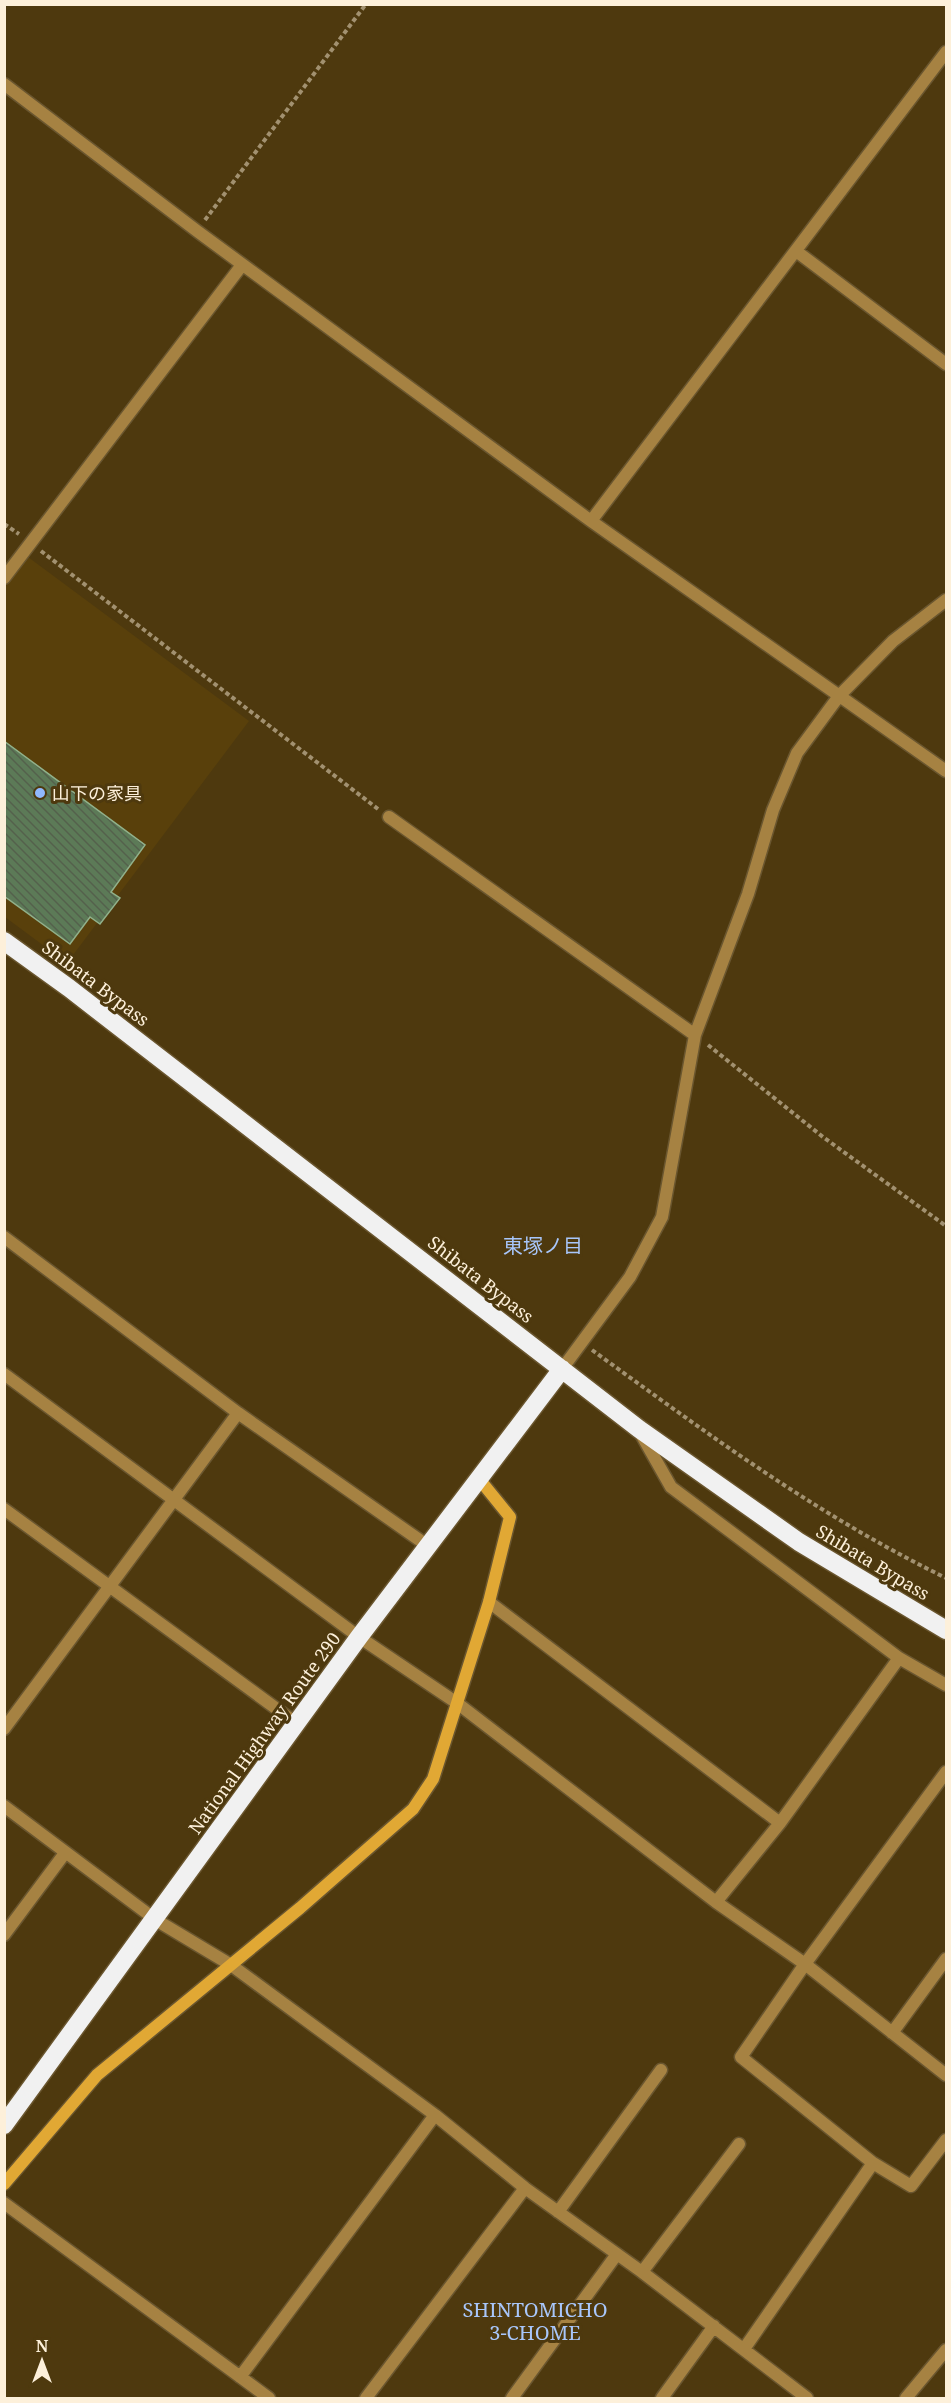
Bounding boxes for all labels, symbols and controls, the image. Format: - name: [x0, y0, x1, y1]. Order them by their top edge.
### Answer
- place label: 山下の家具: [52, 781, 142, 805]
- marker: 山下の家具: [33, 786, 47, 800]
- street label: Shibata Bypass: [38, 935, 154, 1031]
- street label: Shibata Bypass: [423, 1230, 539, 1328]
- district label: 東塚ノ目: [503, 1232, 583, 1259]
- street label: Shibata Bypass: [812, 1519, 934, 1605]
- street label: National Highway Route 290: [183, 1627, 345, 1839]
- district label: SHINTOMICHO 3-CHOME: [462, 2296, 608, 2346]
- north arrow: [12, 2331, 72, 2391]
- text: N: [36, 2335, 49, 2357]

